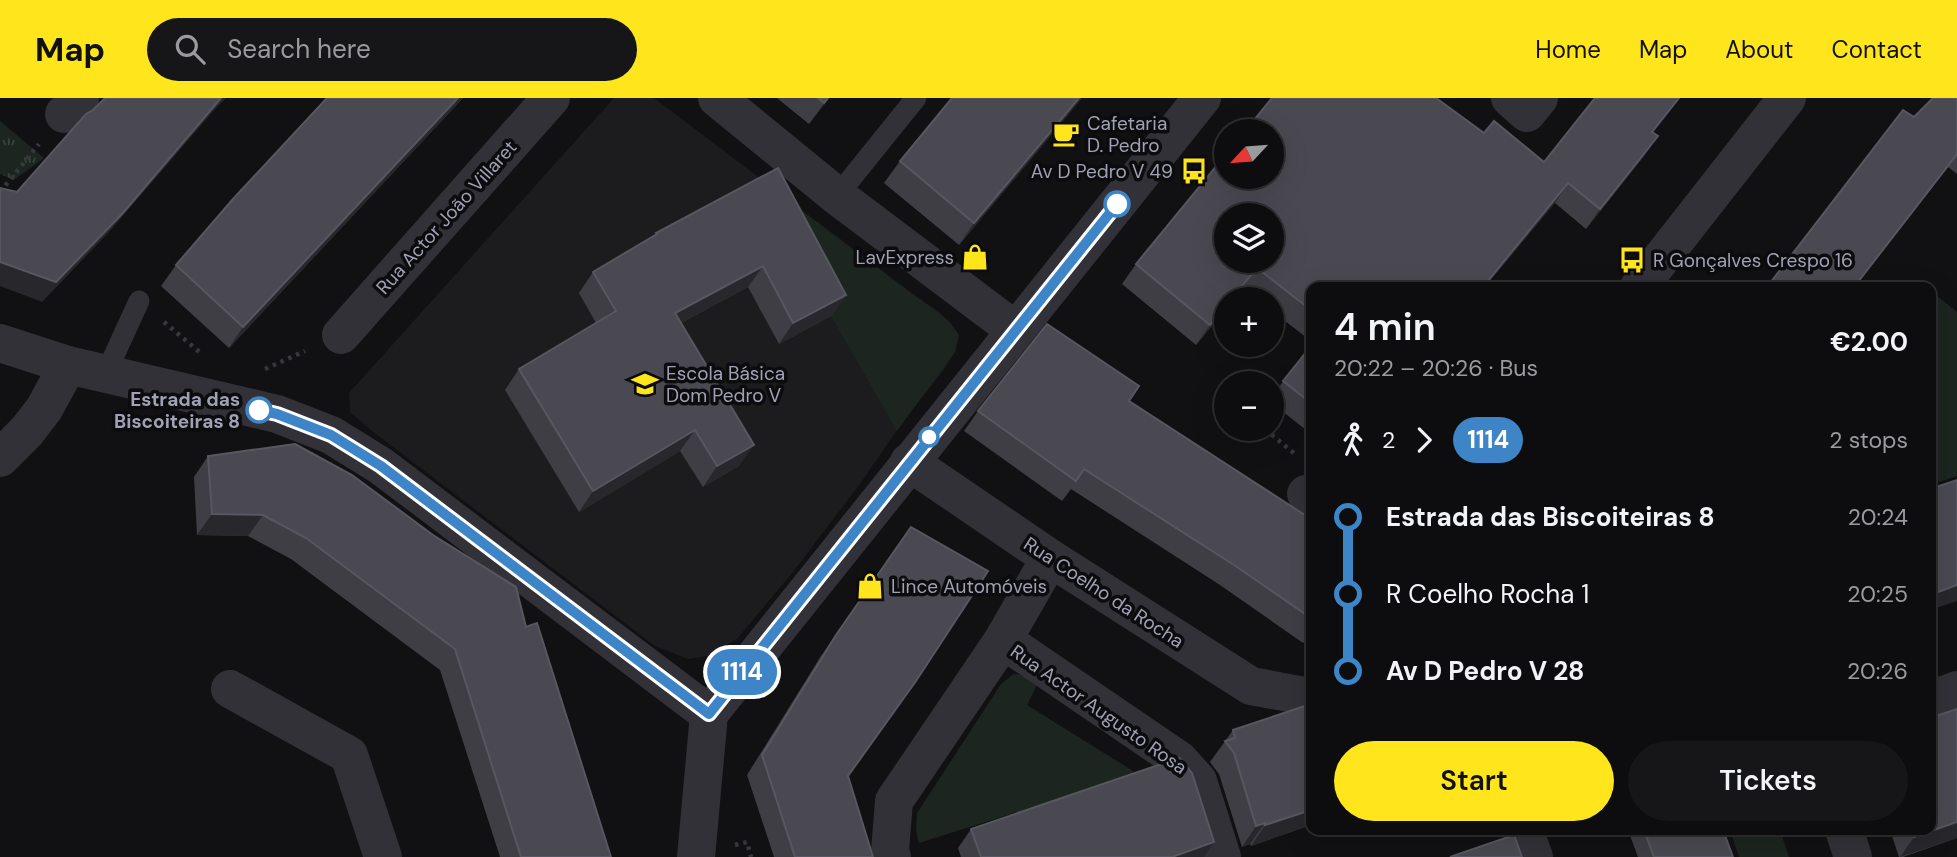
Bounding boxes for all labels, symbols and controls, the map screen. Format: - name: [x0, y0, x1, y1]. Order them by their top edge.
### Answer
- search box: [147, 18, 637, 81]
- text: Map: [35, 28, 105, 71]
- icon: search: [171, 30, 209, 68]
- text: Search here: [227, 32, 371, 66]
- text: Home: [1535, 34, 1601, 65]
- text: Map: [1639, 34, 1687, 65]
- text: About: [1725, 34, 1794, 65]
- text: Contact: [1832, 34, 1922, 65]
- place label: Cafetaria D. Pedro: [1087, 111, 1167, 158]
- cafe icon: Cafetaria D. Pedro: [1051, 119, 1081, 149]
- north arrow: [1214, 119, 1284, 189]
- map controls: [1214, 119, 1284, 441]
- street label: Rua Actor João Villaret: [371, 135, 522, 300]
- bus stop icon: Av D Pedro V 49: [1179, 156, 1209, 186]
- place label: Av D Pedro V 49: [1031, 159, 1173, 184]
- unlabelled marker: [1104, 191, 1130, 217]
- button: layers: [1214, 203, 1284, 273]
- shop icon: LavExpress: [960, 242, 990, 272]
- place label: LavExpress: [855, 245, 954, 270]
- bus stop icon: R Gonçalves Crespo 16: [1617, 245, 1647, 275]
- place label: R Gonçalves Crespo 16: [1653, 248, 1853, 273]
- button: +: [1214, 287, 1284, 357]
- text: 4 min: [1334, 302, 1436, 352]
- text: €2.00: [1830, 325, 1908, 359]
- text: 20:22 – 20:26 · Bus: [1334, 353, 1538, 383]
- place label: Escola Básica Dom Pedro V: [666, 361, 785, 408]
- school or university icon: Escola Básica Dom Pedro V: [630, 369, 660, 399]
- button: −: [1214, 371, 1284, 441]
- place label: Estrada das Biscoiteiras 8: [114, 387, 240, 434]
- marker: Estrada das Biscoiteiras 8: [246, 397, 272, 423]
- icon: walk: [1334, 421, 1372, 459]
- icon: forward: [1405, 421, 1443, 459]
- text: 1114: [1467, 424, 1509, 455]
- text: 2: [1382, 425, 1395, 455]
- text: 2 stops: [1829, 425, 1908, 455]
- unlabelled marker: [919, 427, 939, 447]
- text: Estrada das Biscoiteiras 8: [1386, 500, 1715, 534]
- text: 20:24: [1848, 502, 1908, 532]
- street label: Rua Coelho da Rocha: [1019, 531, 1189, 654]
- shop icon: Lince Automóveis: [855, 571, 885, 601]
- place label: Lince Automóveis: [891, 574, 1047, 599]
- text: R Coelho Rocha 1: [1386, 577, 1589, 611]
- text: 20:25: [1847, 579, 1908, 609]
- street label: Rua Actor Augusto Rosa: [1006, 639, 1192, 780]
- line badge: 1114: [693, 649, 791, 695]
- text: Av D Pedro V 28: [1386, 654, 1584, 688]
- text: 1114: [721, 656, 763, 687]
- text: 20:26: [1847, 656, 1908, 686]
- button: Start: [1334, 741, 1614, 821]
- button: Tickets: [1628, 741, 1908, 821]

